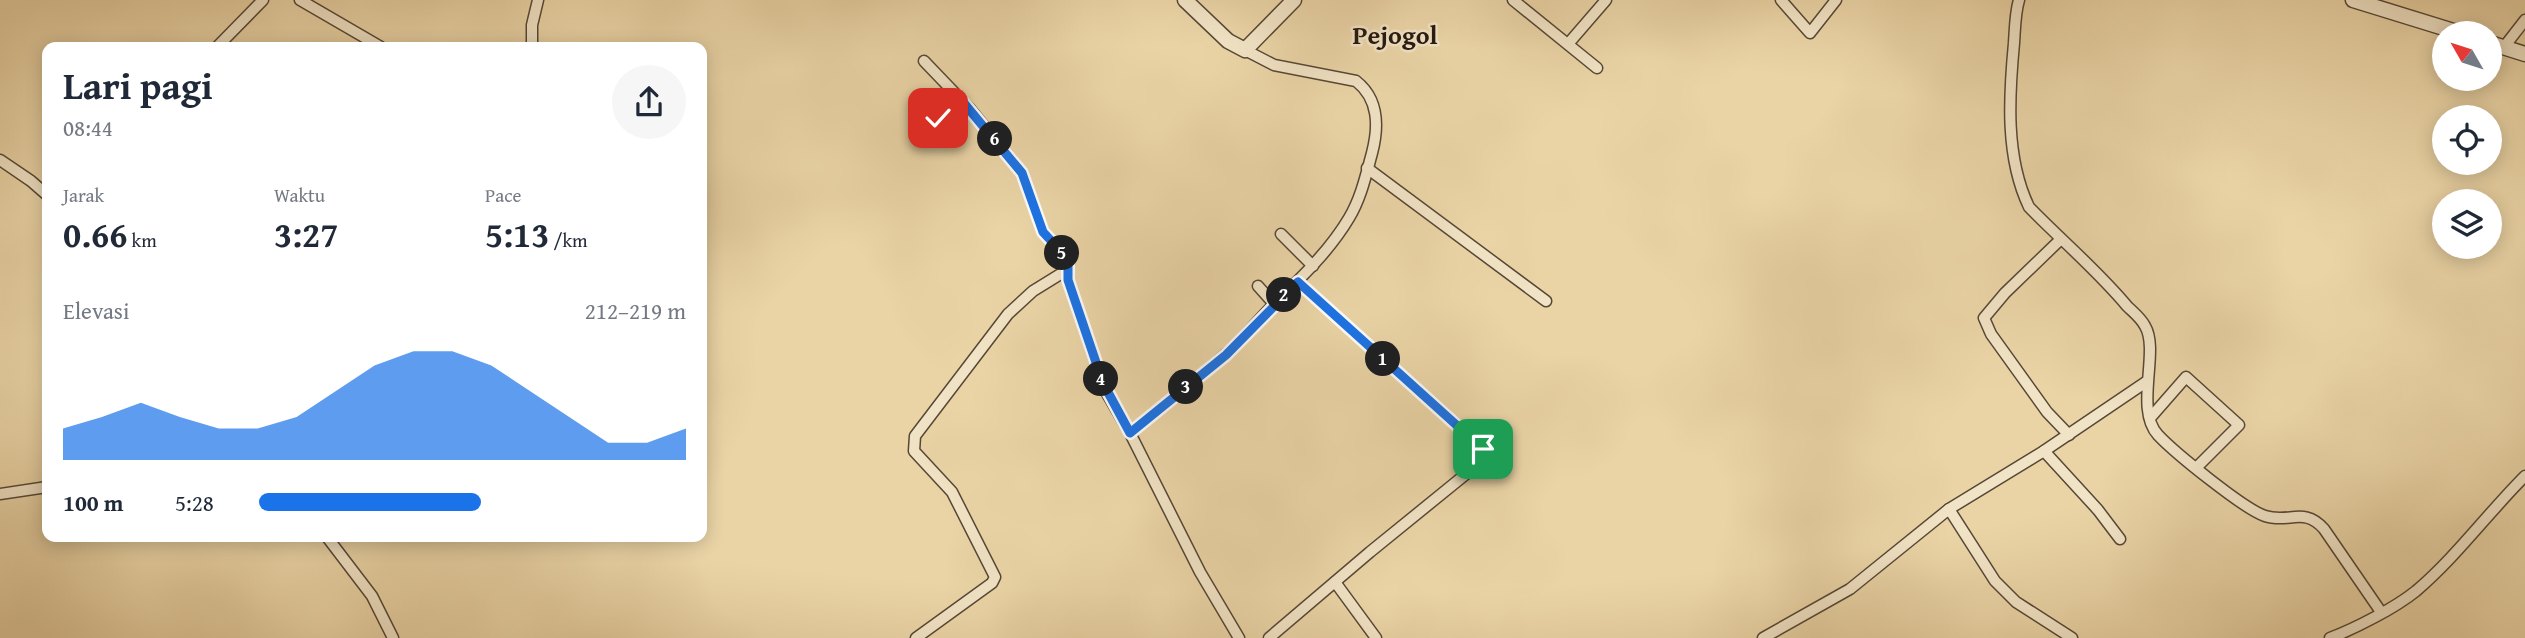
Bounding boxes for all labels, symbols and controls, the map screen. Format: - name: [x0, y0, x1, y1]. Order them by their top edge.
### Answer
- district label: Pejogol: [1352, 15, 1438, 54]
- north arrow: [2432, 21, 2502, 91]
- map controls: [2432, 21, 2502, 259]
- text: Lari pagi: [63, 57, 213, 113]
- button: share: [612, 65, 686, 139]
- pin: [908, 88, 968, 148]
- icon: check: [919, 99, 957, 137]
- button: locate: [2432, 105, 2502, 175]
- text: 08:44: [63, 111, 113, 144]
- pin: 6: [978, 122, 1012, 156]
- text: 6: [990, 124, 999, 152]
- text: Jarak: [63, 181, 104, 209]
- text: Waktu: [274, 181, 325, 209]
- text: Pace: [485, 181, 522, 209]
- button: layers: [2432, 189, 2502, 259]
- text: 0.66: [63, 209, 127, 260]
- text: 3:27: [274, 209, 338, 260]
- text: 5:13: [485, 209, 549, 260]
- text: km: [127, 226, 157, 254]
- text: /km: [549, 226, 588, 254]
- pin: 5: [1044, 236, 1080, 270]
- text: 5: [1057, 238, 1066, 266]
- pin: 2: [1266, 278, 1302, 312]
- text: 2: [1279, 280, 1288, 308]
- text: Elevasi: [63, 294, 129, 327]
- text: 212–219 m: [585, 294, 686, 327]
- pin: 1: [1366, 342, 1400, 376]
- text: 1: [1378, 344, 1387, 372]
- pin: 4: [1084, 362, 1118, 396]
- text: 4: [1096, 364, 1105, 392]
- pin: 3: [1168, 370, 1204, 404]
- text: 3: [1181, 372, 1190, 400]
- pin: [1453, 419, 1513, 479]
- icon: arrive: [1464, 430, 1502, 468]
- text: 100 m: [63, 486, 124, 519]
- text: 5:28: [175, 486, 214, 519]

